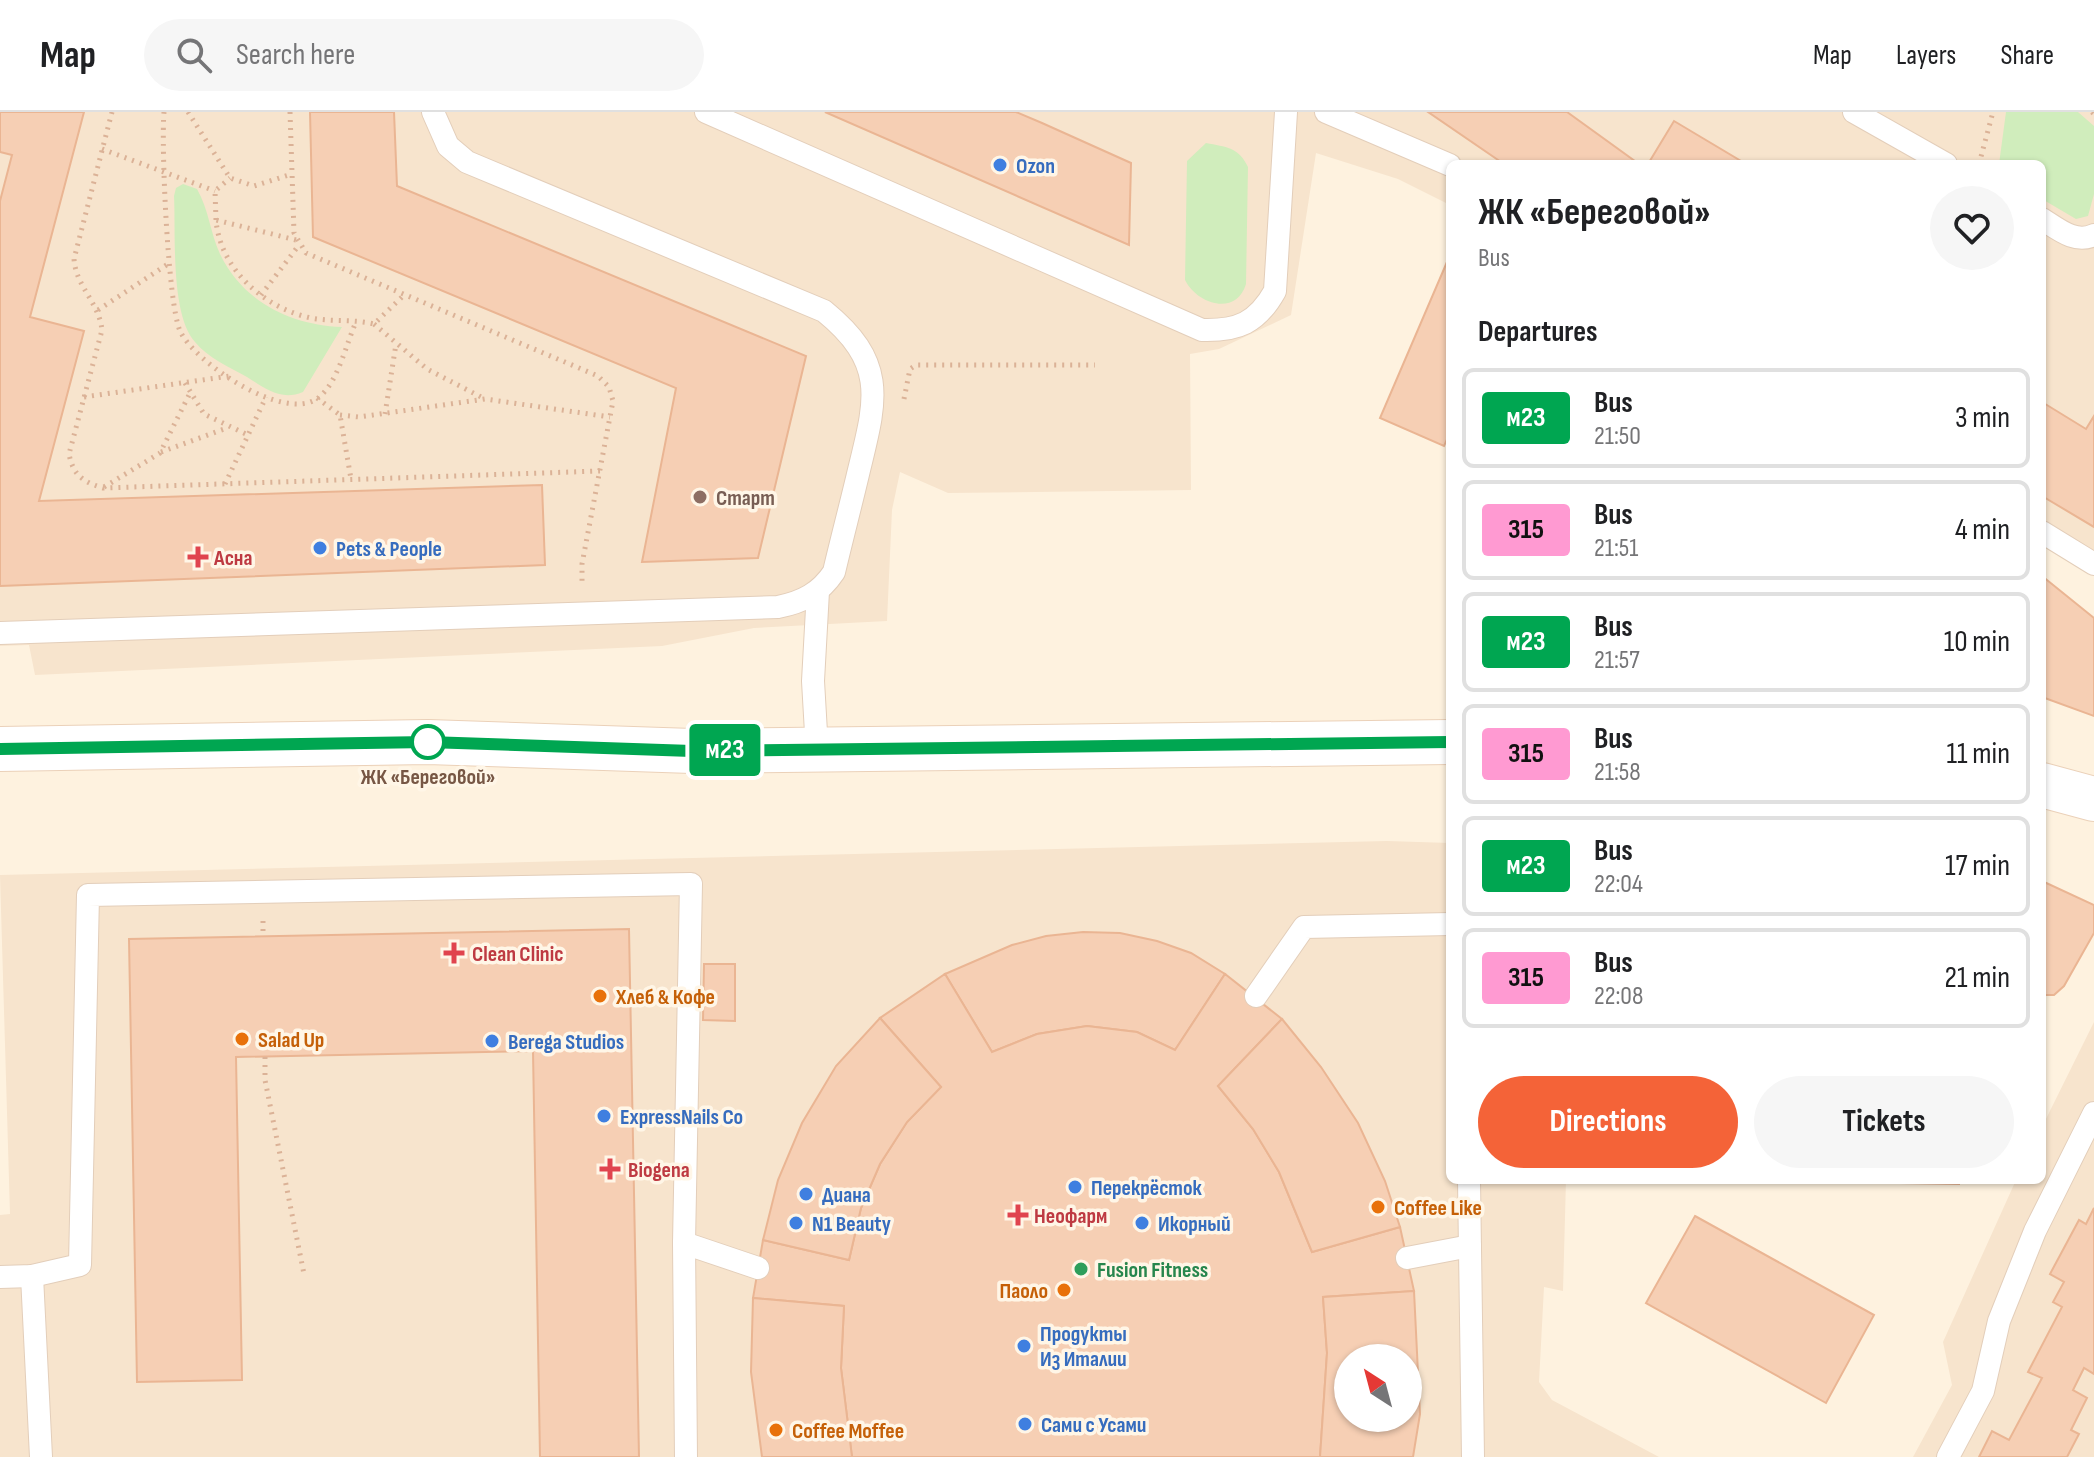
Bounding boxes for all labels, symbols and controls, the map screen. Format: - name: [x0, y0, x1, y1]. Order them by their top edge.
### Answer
- search box: [144, 19, 704, 91]
- text: Map: [40, 33, 96, 78]
- icon: search: [172, 33, 216, 77]
- text: Search here: [236, 37, 355, 73]
- text: Map: [1813, 39, 1852, 72]
- text: Layers: [1896, 39, 1956, 72]
- text: Share: [2000, 39, 2054, 72]
- place label: Ozon: [1016, 153, 1055, 180]
- marker: Ozon: [991, 156, 1009, 174]
- button: heart: [1930, 186, 2014, 270]
- text: ЖК «Береговой»: [1478, 190, 1711, 235]
- text: Bus: [1478, 243, 1510, 274]
- text: Departures: [1478, 314, 1598, 350]
- text: Bus: [1594, 385, 1633, 421]
- text: 3 min: [1955, 400, 2010, 436]
- text: м23: [1506, 401, 1546, 434]
- text: 21:50: [1594, 421, 1641, 452]
- place label: Старт: [716, 485, 775, 512]
- marker: Старт: [691, 488, 709, 506]
- text: Bus: [1594, 497, 1633, 533]
- text: 4 min: [1955, 512, 2010, 548]
- text: 315: [1508, 513, 1544, 546]
- text: 21:51: [1594, 533, 1638, 564]
- place label: Pets & People: [336, 536, 442, 563]
- marker: Pets & People: [311, 539, 329, 557]
- place label: Асна: [213, 545, 252, 572]
- marker: Асна: [189, 548, 207, 566]
- text: Bus: [1594, 609, 1633, 645]
- text: 10 min: [1944, 624, 2010, 660]
- text: м23: [1506, 625, 1546, 658]
- text: 21:57: [1594, 645, 1640, 676]
- text: Bus: [1594, 721, 1633, 757]
- line badge: м23: [679, 724, 771, 776]
- marker: ЖК «Береговой»: [411, 725, 445, 759]
- text: м23: [705, 733, 745, 766]
- text: 11 min: [1947, 736, 2010, 772]
- text: 315: [1508, 737, 1544, 770]
- text: 21:58: [1594, 757, 1641, 788]
- place label: ЖК «Береговой»: [361, 764, 495, 791]
- text: Bus: [1594, 833, 1633, 869]
- text: 17 min: [1945, 848, 2010, 884]
- text: м23: [1506, 849, 1546, 882]
- text: 22:04: [1594, 869, 1643, 900]
- place label: Clean Clinic: [472, 941, 563, 968]
- marker: Clean Clinic: [443, 942, 465, 964]
- text: Bus: [1594, 945, 1633, 981]
- text: 21 min: [1945, 960, 2010, 996]
- text: 315: [1508, 961, 1544, 994]
- text: 22:08: [1594, 981, 1643, 1012]
- place label: Хлеб & Кофе: [615, 984, 715, 1011]
- marker: Хлеб & Кофе: [591, 987, 609, 1005]
- place label: Salad Up: [258, 1027, 324, 1054]
- place label: Berega Studios: [508, 1029, 624, 1056]
- marker: Salad Up: [233, 1030, 251, 1048]
- marker: Berega Studios: [483, 1032, 501, 1050]
- button: Directions: [1478, 1076, 1738, 1168]
- button: Tickets: [1754, 1076, 2014, 1168]
- place label: ExpressNails Co: [620, 1104, 743, 1131]
- marker: ExpressNails Co: [595, 1107, 613, 1125]
- place label: Biogena: [628, 1157, 690, 1184]
- marker: Biogena: [599, 1158, 621, 1180]
- place label: Перекрёсток: [1091, 1175, 1203, 1202]
- marker: Перекрёсток: [1066, 1178, 1084, 1196]
- place label: Диана: [822, 1182, 871, 1209]
- marker: Диана: [797, 1185, 815, 1203]
- place label: Coffee Like: [1394, 1195, 1482, 1222]
- marker: Coffee Like: [1369, 1198, 1387, 1216]
- place label: Неофарм: [1034, 1203, 1107, 1230]
- marker: Неофарм: [1009, 1206, 1027, 1224]
- place label: N1 Beauty: [812, 1211, 891, 1238]
- place label: Икорный: [1158, 1211, 1231, 1238]
- marker: N1 Beauty: [787, 1214, 805, 1232]
- marker: Икорный: [1133, 1214, 1151, 1232]
- place label: Fusion Fitness: [1097, 1257, 1208, 1284]
- marker: Fusion Fitness: [1072, 1260, 1090, 1278]
- place label: Паоло: [1000, 1278, 1048, 1305]
- marker: Паоло: [1055, 1281, 1073, 1299]
- place label: Продукты Из Италии: [1040, 1321, 1127, 1373]
- marker: Продукты Из Италии: [1015, 1337, 1033, 1355]
- north arrow: [1334, 1344, 1422, 1432]
- map controls: [1334, 1344, 1422, 1432]
- place label: Сами с Усами: [1041, 1412, 1146, 1439]
- marker: Сами с Усами: [1016, 1415, 1034, 1433]
- place label: Coffee Moffee: [792, 1418, 904, 1445]
- marker: Coffee Moffee: [767, 1421, 785, 1439]

